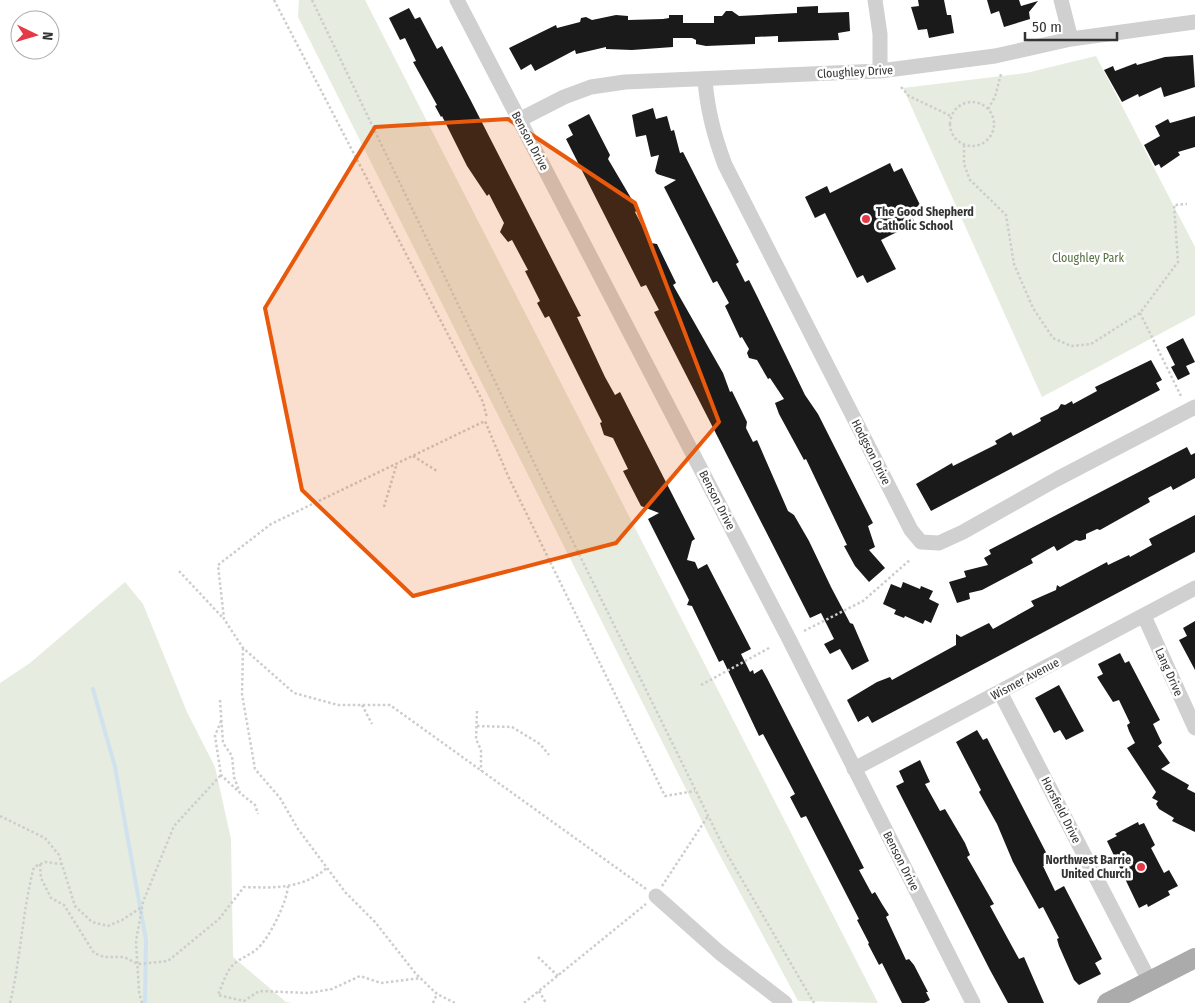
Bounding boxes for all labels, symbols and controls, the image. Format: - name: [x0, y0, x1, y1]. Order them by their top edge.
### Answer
- north arrow: [10, 10, 60, 60]
- scale bar: [1025, 10, 1118, 42]
- text: 50 m: [1032, 18, 1062, 36]
- text: N: [39, 31, 56, 41]
- street label: Cloughley Drive: [817, 63, 893, 81]
- street label: Benson Drive: [509, 109, 551, 173]
- place label: The Good Shepherd Catholic School: [876, 205, 974, 233]
- marker: The Good Shepherd Catholic School: [860, 213, 872, 225]
- park label: Cloughley Park: [1052, 251, 1124, 265]
- street label: Hodgson Drive: [849, 417, 894, 487]
- street label: Benson Drive: [696, 468, 738, 532]
- street label: Lang Drive: [1152, 646, 1186, 698]
- street label: Wismer Avenue: [988, 655, 1062, 703]
- street label: Horsfield Drive: [1038, 774, 1084, 846]
- street label: Benson Drive: [880, 829, 922, 893]
- place label: Northwest Barrie United Church: [1046, 853, 1131, 881]
- marker: Northwest Barrie United Church: [1135, 861, 1147, 873]

